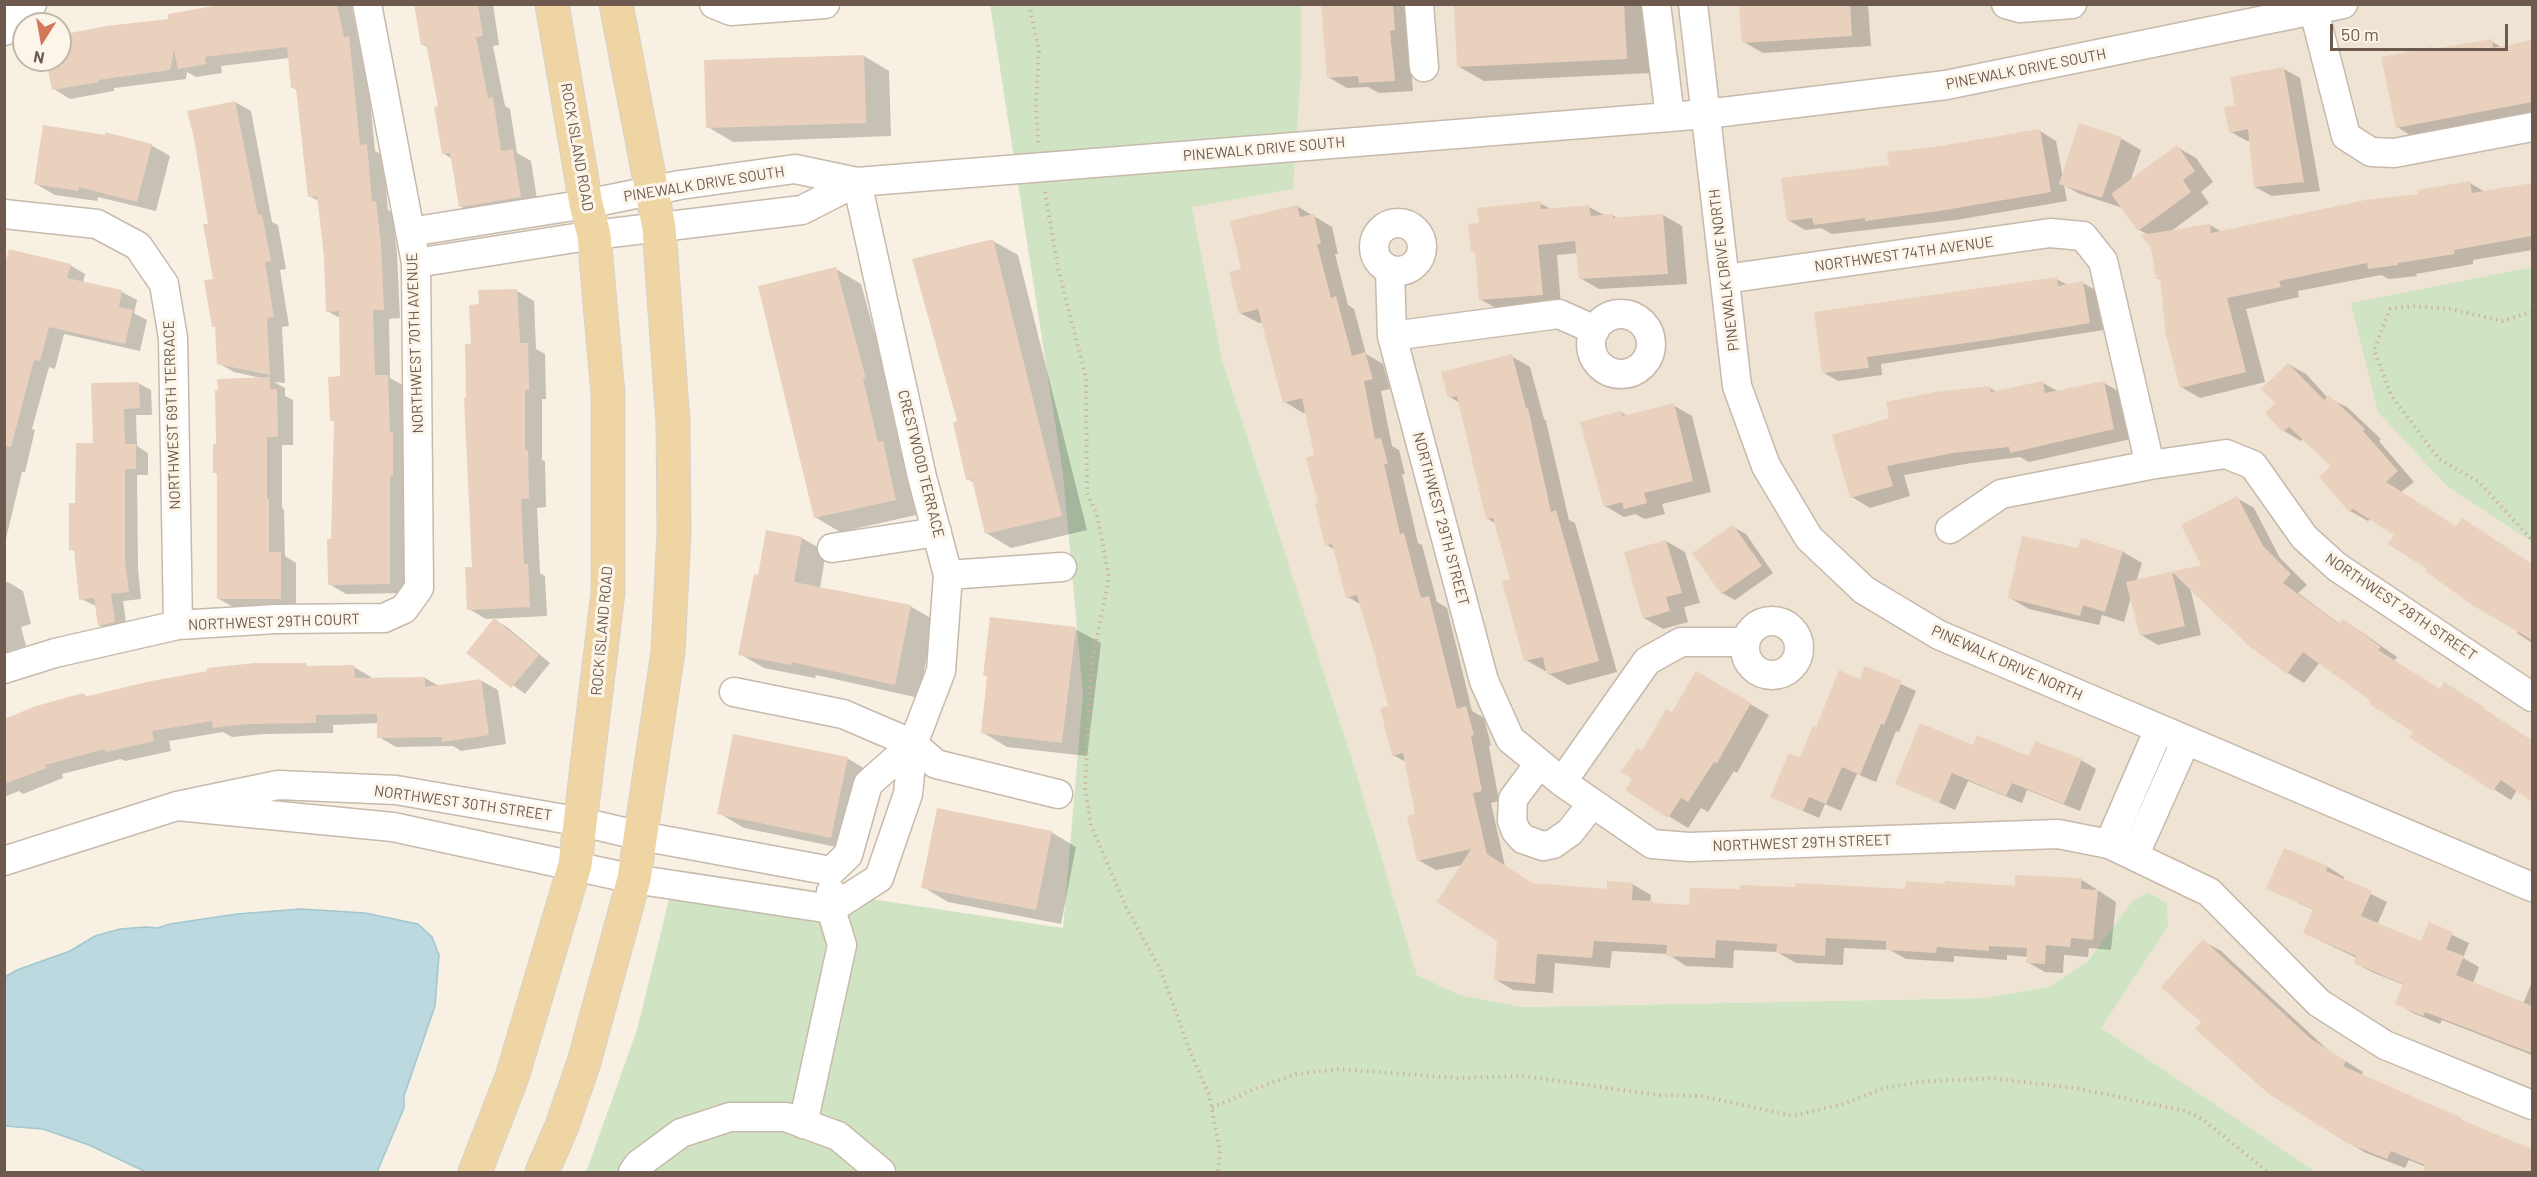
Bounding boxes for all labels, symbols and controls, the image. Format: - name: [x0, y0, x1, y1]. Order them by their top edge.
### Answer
- north arrow: [12, 12, 72, 72]
- scale bar: [2333, 12, 2512, 50]
- text: 50 m: [2341, 23, 2379, 45]
- street label: PINEWALK DRIVE SOUTH: [1944, 45, 2108, 93]
- text: N: [32, 48, 46, 69]
- street label: ROCK ISLAND ROAD: [557, 82, 597, 212]
- street label: PINEWALK DRIVE SOUTH: [1182, 133, 1346, 165]
- street label: PINEWALK DRIVE SOUTH: [622, 162, 786, 206]
- street label: PINEWALK DRIVE NORTH: [1705, 188, 1743, 352]
- street label: NORTHWEST 74TH AVENUE: [1813, 233, 1995, 275]
- street label: NORTHWEST 70TH AVENUE: [403, 252, 427, 434]
- street label: NORTHWEST 69TH TERRACE: [160, 320, 184, 510]
- street label: CRESTWOOD TERRACE: [894, 388, 948, 540]
- street label: NORTHWEST 29TH STREET: [1409, 430, 1473, 608]
- street label: NORTHWEST 28TH STREET: [2322, 549, 2480, 665]
- street label: ROCK ISLAND ROAD: [587, 566, 617, 696]
- street label: NORTHWEST 29TH COURT: [188, 610, 360, 634]
- street label: PINEWALK DRIVE NORTH: [1929, 622, 2085, 704]
- street label: NORTHWEST 30TH STREET: [373, 782, 553, 824]
- street label: NORTHWEST 29TH STREET: [1712, 831, 1892, 855]

